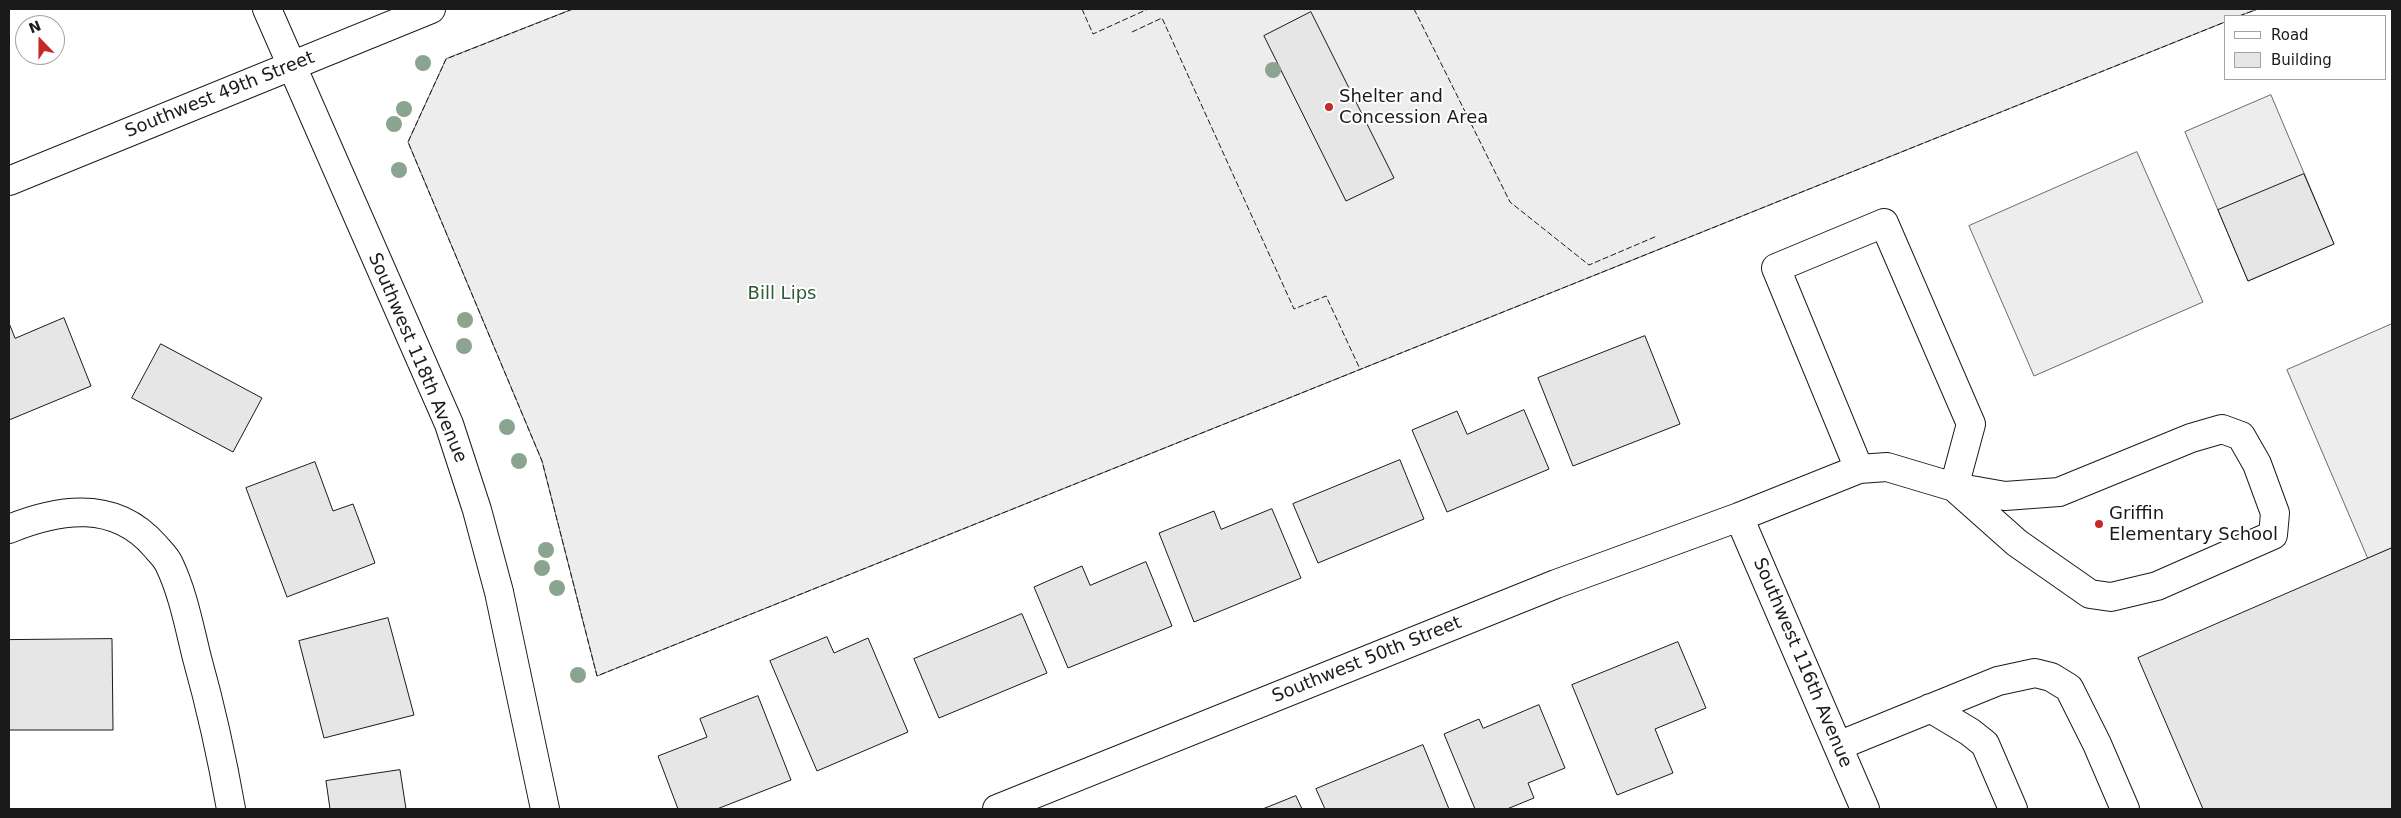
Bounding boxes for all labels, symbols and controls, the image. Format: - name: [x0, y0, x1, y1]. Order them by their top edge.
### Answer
- north arrow: [15, 15, 65, 65]
- legend: [2224, 15, 2386, 80]
- text: N: [26, 17, 43, 37]
- text: Road: [2271, 26, 2309, 44]
- street label: Southwest 49th Street: [122, 47, 318, 143]
- text: Building: [2271, 51, 2332, 69]
- place label: Shelter and Concession Area: [1339, 86, 1488, 128]
- marker: Shelter and Concession Area: [1323, 101, 1335, 113]
- street label: Southwest 118th Avenue: [363, 250, 471, 466]
- park label: Bill Lips: [748, 283, 816, 305]
- place label: Griffin Elementary School: [2109, 503, 2278, 546]
- marker: Griffin Elementary School: [2093, 518, 2105, 530]
- street label: Southwest 116th Avenue: [1748, 555, 1856, 771]
- street label: Southwest 50th Street: [1269, 612, 1465, 708]

